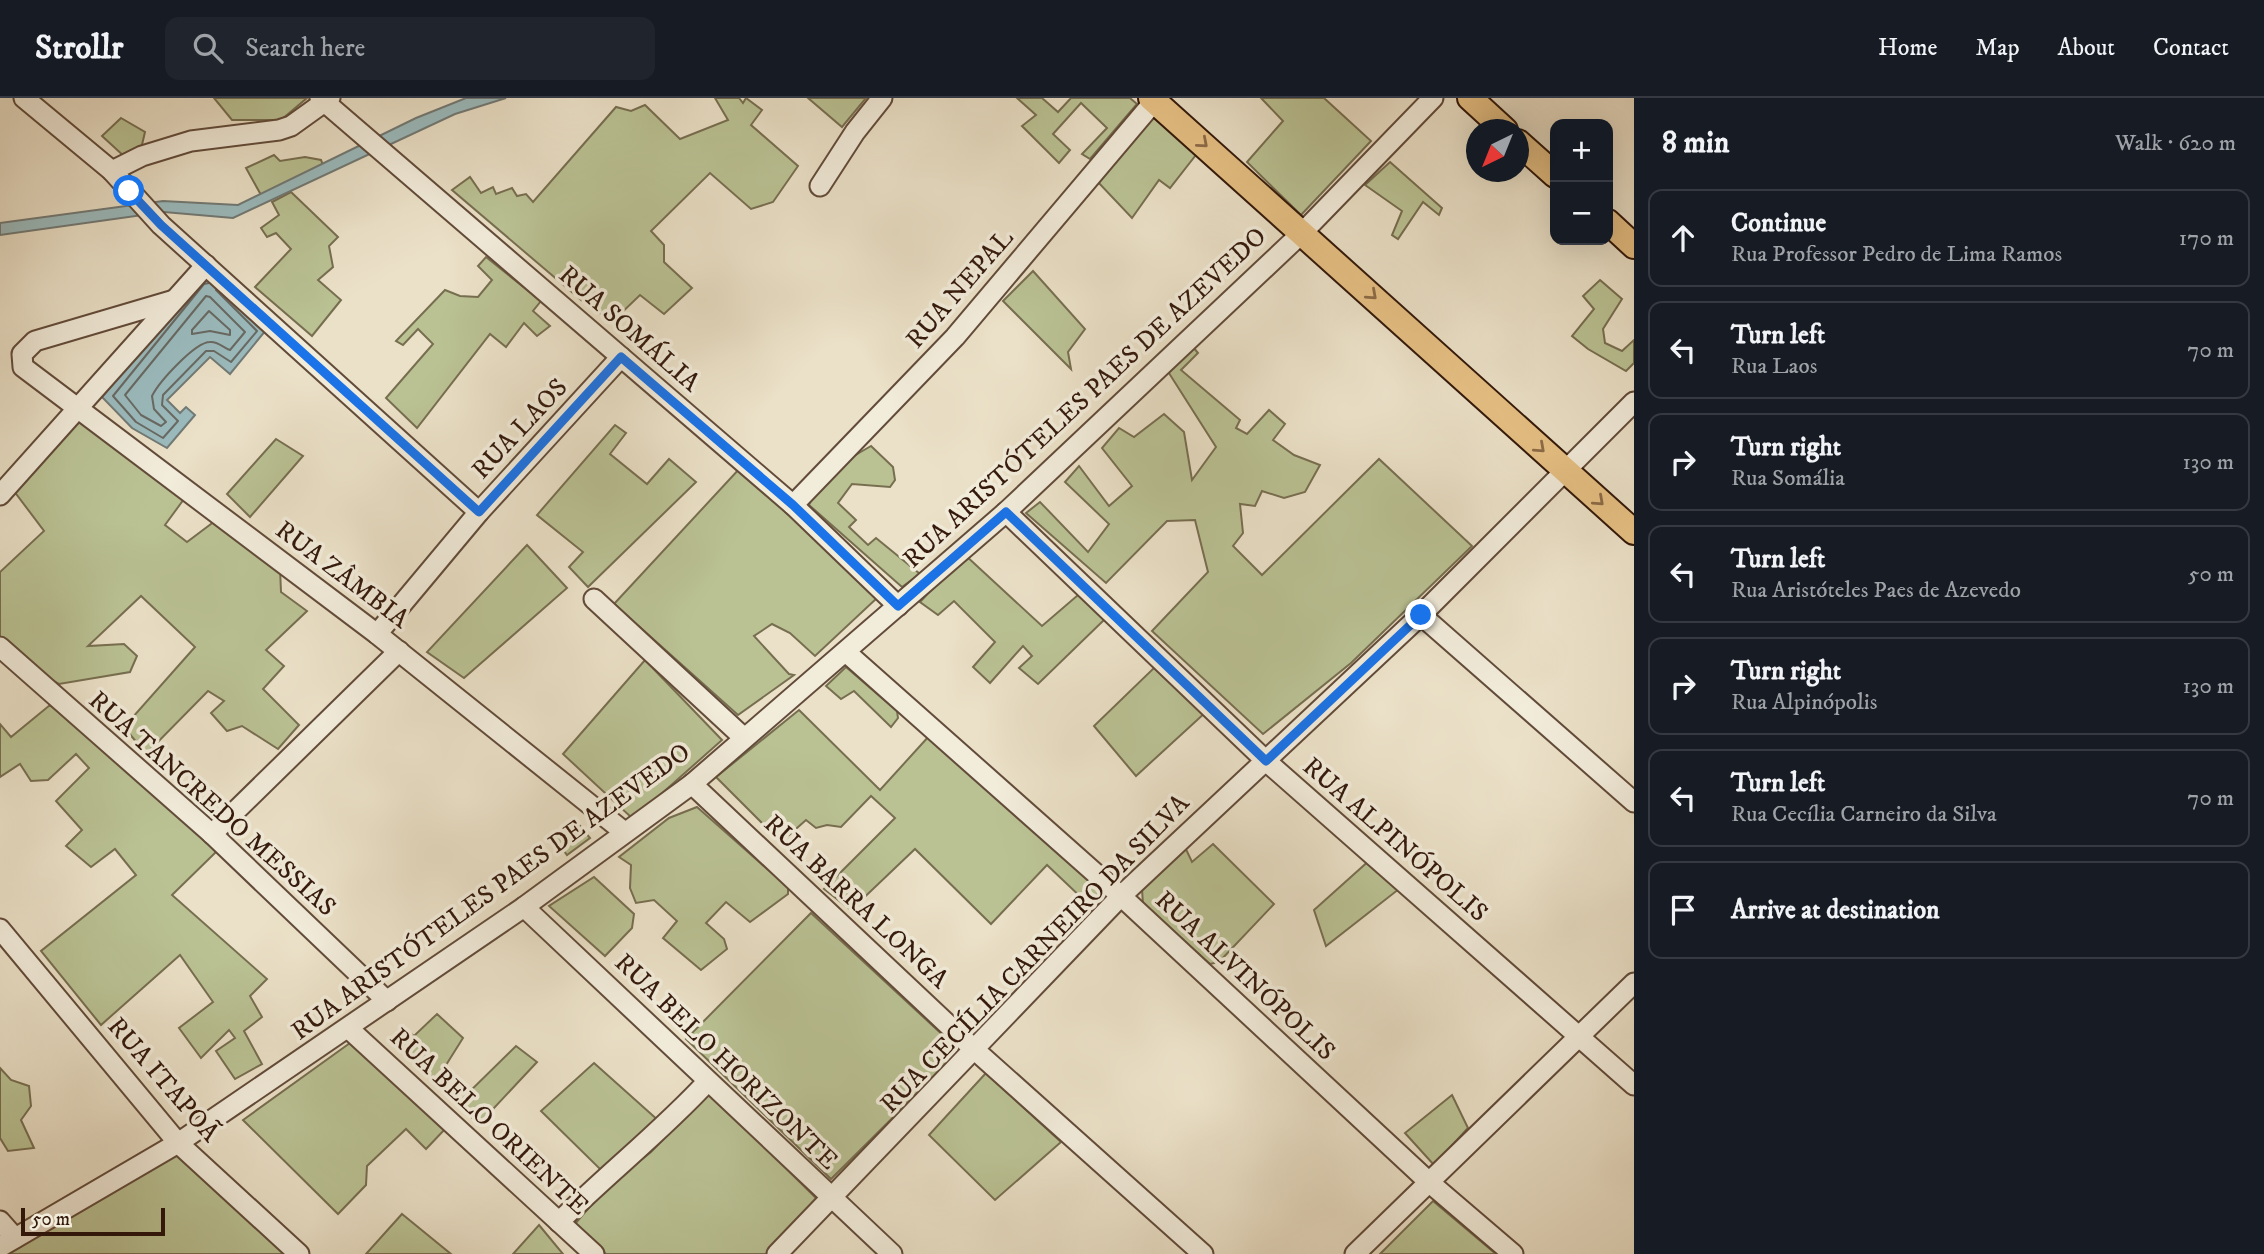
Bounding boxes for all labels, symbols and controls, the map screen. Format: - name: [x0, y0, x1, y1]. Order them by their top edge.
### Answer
- search box: [165, 17, 655, 80]
- text: Strollr: [35, 28, 123, 69]
- icon: search: [189, 29, 227, 67]
- text: Search here: [245, 32, 365, 65]
- text: Home: [1878, 33, 1937, 63]
- text: Map: [1975, 33, 2020, 63]
- text: About: [2058, 33, 2115, 63]
- text: Contact: [2153, 33, 2229, 63]
- north arrow: [1466, 119, 1529, 182]
- map controls: [1550, 119, 1613, 245]
- button: +: [1550, 119, 1613, 182]
- text: 8 min: [1662, 125, 1729, 162]
- text: Walk · 620 m: [2115, 129, 2236, 158]
- one-way arrow: [1194, 135, 1207, 147]
- route start: [113, 175, 144, 206]
- button: −: [1550, 182, 1613, 245]
- text: Continue: [1731, 207, 1826, 240]
- icon: ahead: [1664, 219, 1702, 257]
- street label: RUA ARISTÓTELES PAES DE AZEVEDO: [896, 220, 1274, 576]
- street label: RUA NEPAL: [899, 222, 1021, 356]
- text: 170 m: [2179, 224, 2234, 253]
- text: Rua Professor Pedro de Lima Ramos: [1731, 240, 2062, 269]
- street label: RUA SOMÁLIA: [552, 258, 707, 400]
- one-way arrow: [1364, 287, 1377, 299]
- text: Turn left: [1731, 319, 1825, 352]
- icon: left: [1664, 331, 1702, 369]
- text: 70 m: [2187, 336, 2234, 365]
- text: Rua Laos: [1731, 352, 1817, 381]
- street label: RUA LAOS: [465, 372, 575, 486]
- text: Turn right: [1731, 431, 1841, 464]
- one-way arrow: [1532, 440, 1545, 452]
- icon: right: [1664, 443, 1702, 481]
- text: 130 m: [2182, 448, 2234, 477]
- text: Rua Somália: [1731, 464, 1845, 493]
- one-way arrow: [1591, 492, 1604, 505]
- street label: RUA ZÂMBIA: [268, 513, 416, 636]
- text: Turn left: [1731, 543, 1825, 576]
- icon: left: [1664, 555, 1702, 593]
- text: 50 m: [2188, 560, 2234, 589]
- text: Rua Aristóteles Paes de Azevedo: [1731, 576, 2021, 605]
- route end: [1405, 599, 1436, 630]
- text: Turn right: [1731, 655, 1841, 688]
- icon: right: [1664, 667, 1702, 705]
- text: 130 m: [2182, 672, 2234, 701]
- street label: RUA TANCREDO MESSIAS: [81, 684, 343, 924]
- text: Rua Alpinópolis: [1731, 688, 1877, 717]
- street label: RUA ARISTÓTELES PAES DE AZEVEDO: [284, 735, 697, 1048]
- street label: RUA ALPINÓPOLIS: [1295, 750, 1495, 930]
- text: Turn left: [1731, 767, 1825, 800]
- icon: left: [1664, 779, 1702, 817]
- text: 70 m: [2187, 784, 2234, 813]
- street label: RUA CECÍLIA CARNEIRO DA SILVA: [873, 786, 1197, 1121]
- text: Rua Cecília Carneiro da Silva: [1731, 800, 1997, 829]
- street label: RUA BARRA LONGA: [757, 808, 956, 996]
- street label: RUA ALVINÓPOLIS: [1148, 883, 1343, 1068]
- icon: arrive: [1664, 891, 1702, 929]
- text: Arrive at destination: [1731, 894, 1940, 927]
- street label: RUA BELO HORIZONTE: [607, 947, 845, 1177]
- street label: RUA ITAPOÃ: [100, 1010, 227, 1149]
- street label: RUA BELO ORIENTE: [383, 1021, 595, 1223]
- scale bar: [21, 1205, 164, 1237]
- text: 50 m: [32, 1208, 70, 1231]

